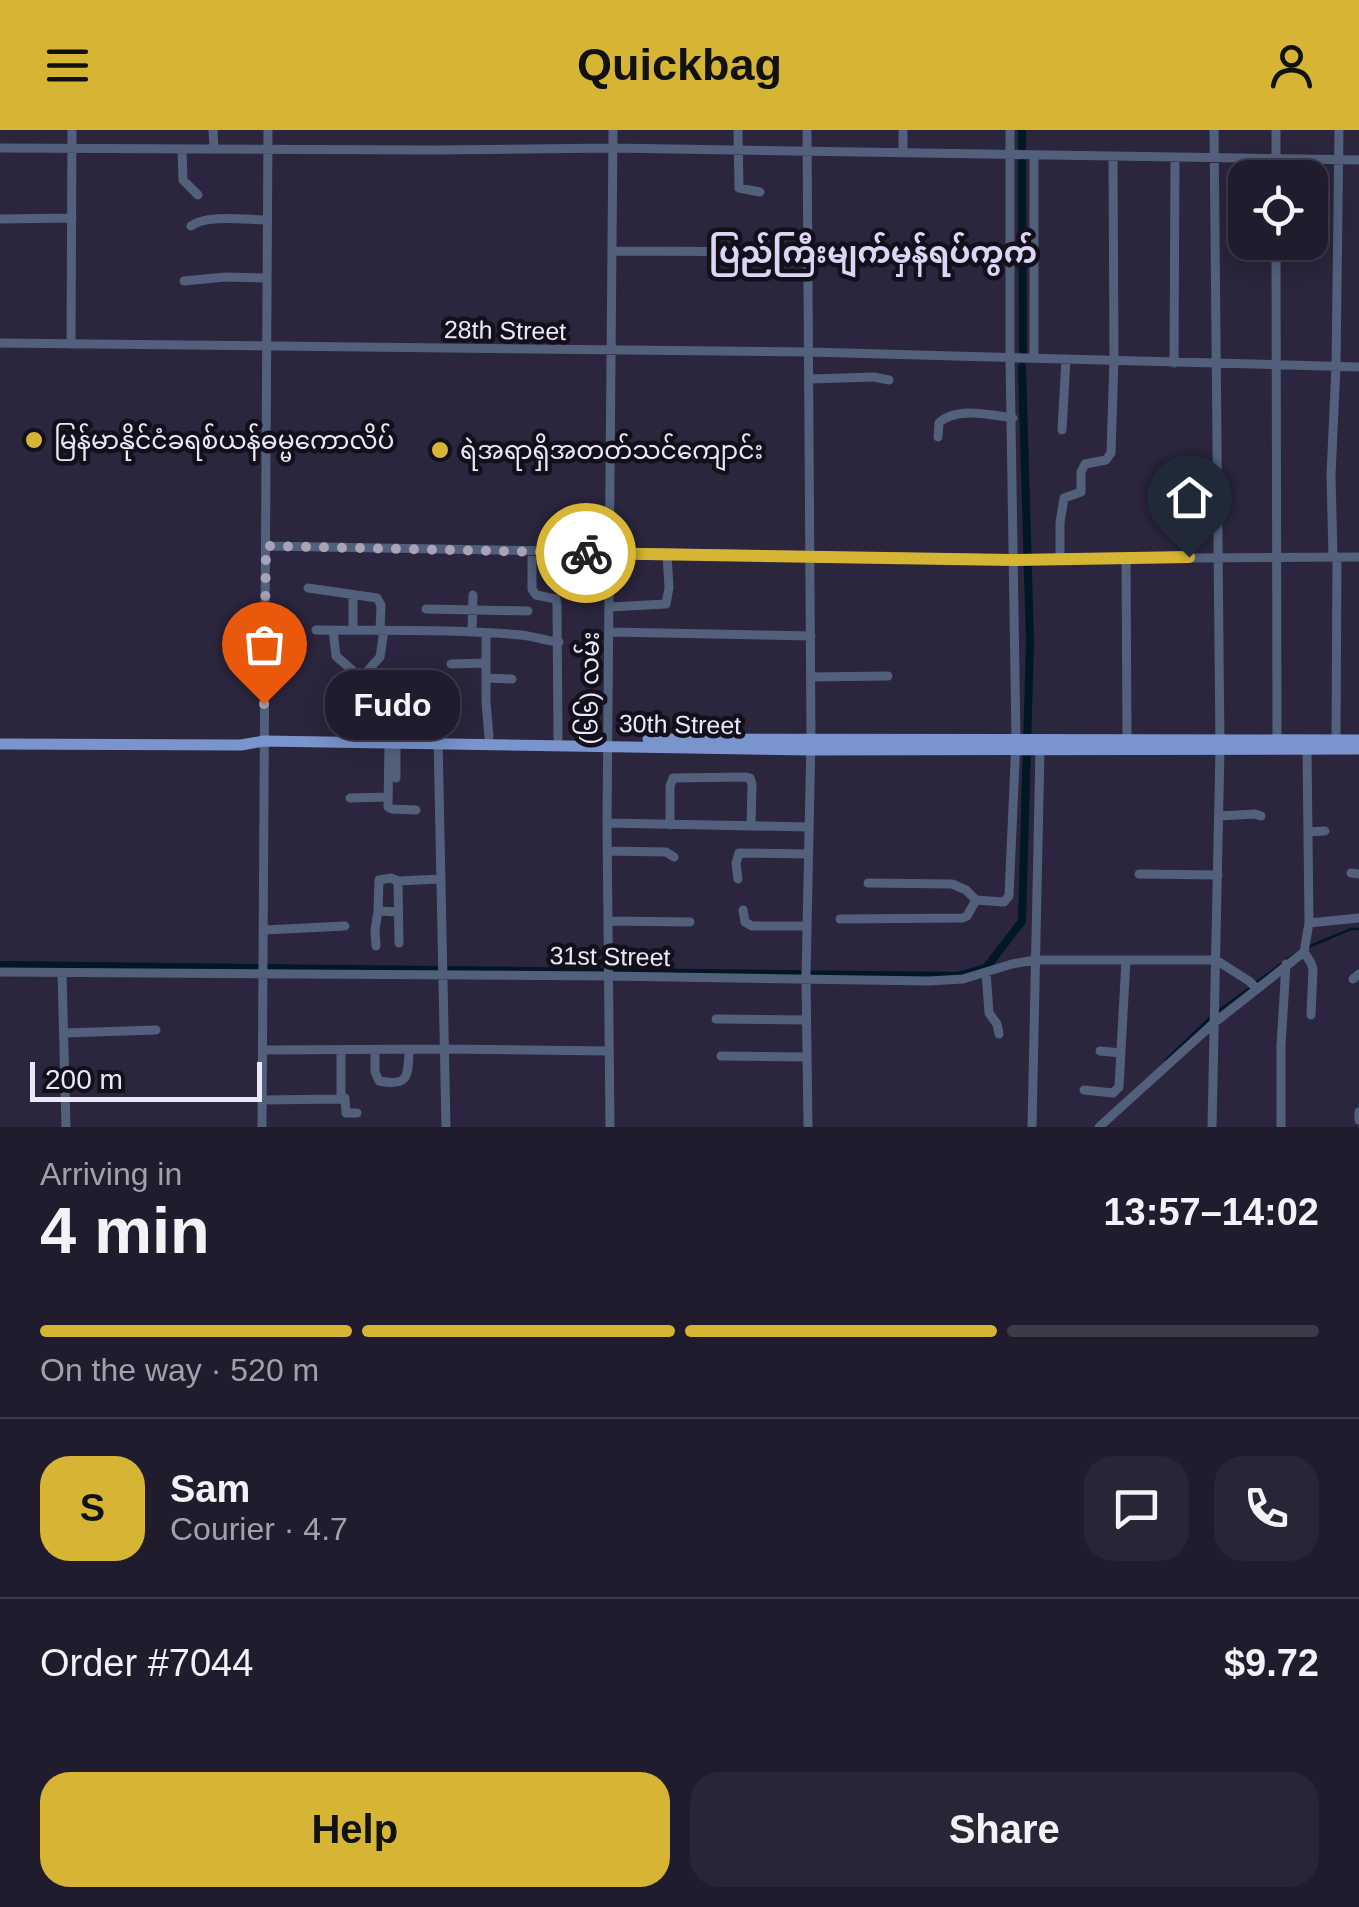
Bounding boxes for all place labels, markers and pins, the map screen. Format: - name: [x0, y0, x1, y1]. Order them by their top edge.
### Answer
- place label: မြန်မာနိုင်ငံခရစ်ယန်ဓမ္မကောလိပ်: [54, 423, 395, 462]
- marker: မြန်မာနိုင်ငံခရစ်ယန်ဓမ္မကောလိပ်: [23, 429, 45, 451]
- place label: ရဲအရာရှိအတတ်သင်ကျောင်း: [460, 433, 763, 471]
- marker: ရဲအရာရှိအတတ်သင်ကျောင်း: [429, 439, 451, 461]
- pin: [1147, 455, 1232, 558]
- pin: [222, 602, 307, 705]
- callout: Fudo: [324, 669, 459, 739]

